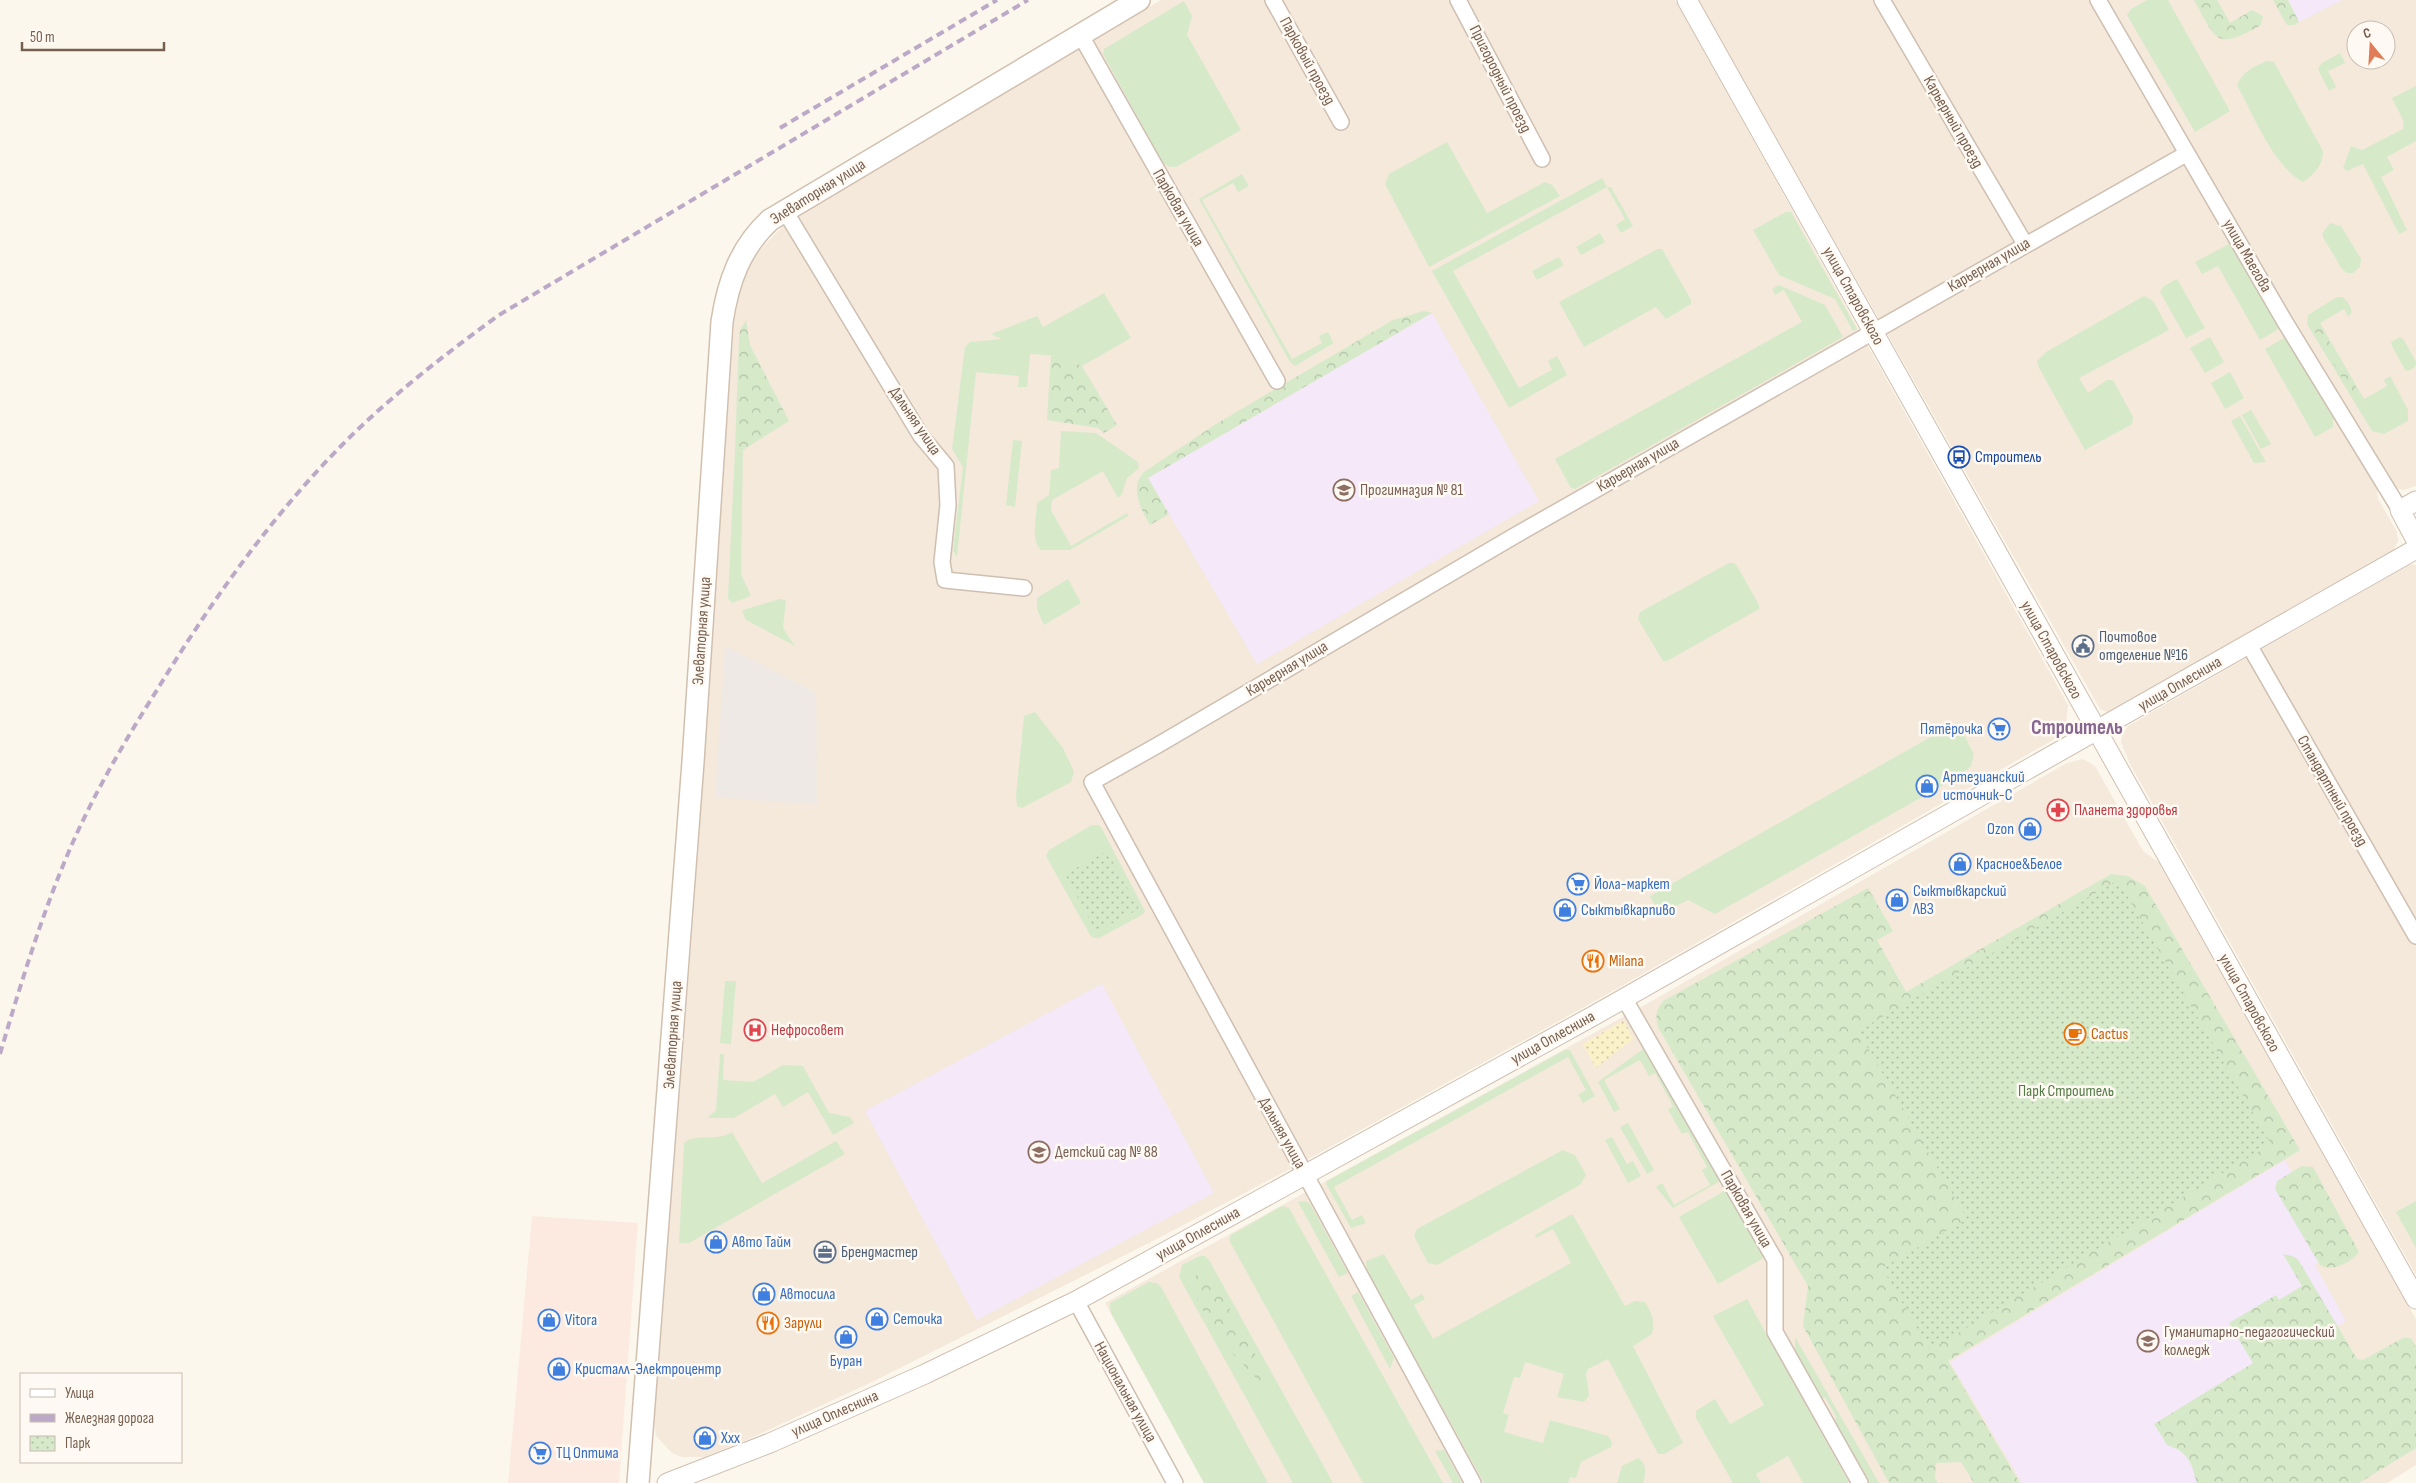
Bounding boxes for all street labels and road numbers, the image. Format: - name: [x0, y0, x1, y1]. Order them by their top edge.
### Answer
- street label: Парковый проезд: [1275, 14, 1339, 108]
- street label: Пригородный проезд: [1465, 22, 1535, 136]
- street label: Карьерный проезд: [1919, 73, 1987, 171]
- street label: Элеваторная улица: [767, 155, 869, 229]
- street label: Парковая улица: [1148, 166, 1208, 250]
- street label: улица Маегова: [2218, 216, 2276, 296]
- street label: Карьерная улица: [1944, 234, 2034, 296]
- street label: улица Старовского: [1818, 244, 1888, 348]
- street label: Дальняя улица: [885, 383, 945, 459]
- street label: Карьерная улица: [1593, 434, 1683, 496]
- street label: Элеваторная улица: [689, 576, 715, 686]
- street label: улица Старовского: [2016, 598, 2086, 702]
- street label: Карьерная улица: [1243, 637, 1331, 701]
- street label: улица Оплеснина: [2135, 652, 2225, 716]
- street label: Стандартный проезд: [2293, 732, 2371, 850]
- street label: улица Старовского: [2214, 951, 2284, 1055]
- street label: Элеваторная улица: [660, 980, 686, 1090]
- street label: улица Оплеснина: [1508, 1007, 1598, 1069]
- street label: Дальняя улица: [1255, 1094, 1309, 1172]
- street label: Парковая улица: [1716, 1167, 1776, 1251]
- street label: улица Оплеснина: [1153, 1203, 1243, 1265]
- street label: Национальная улица: [1090, 1338, 1160, 1446]
- street label: улица Оплеснина: [789, 1386, 881, 1442]

